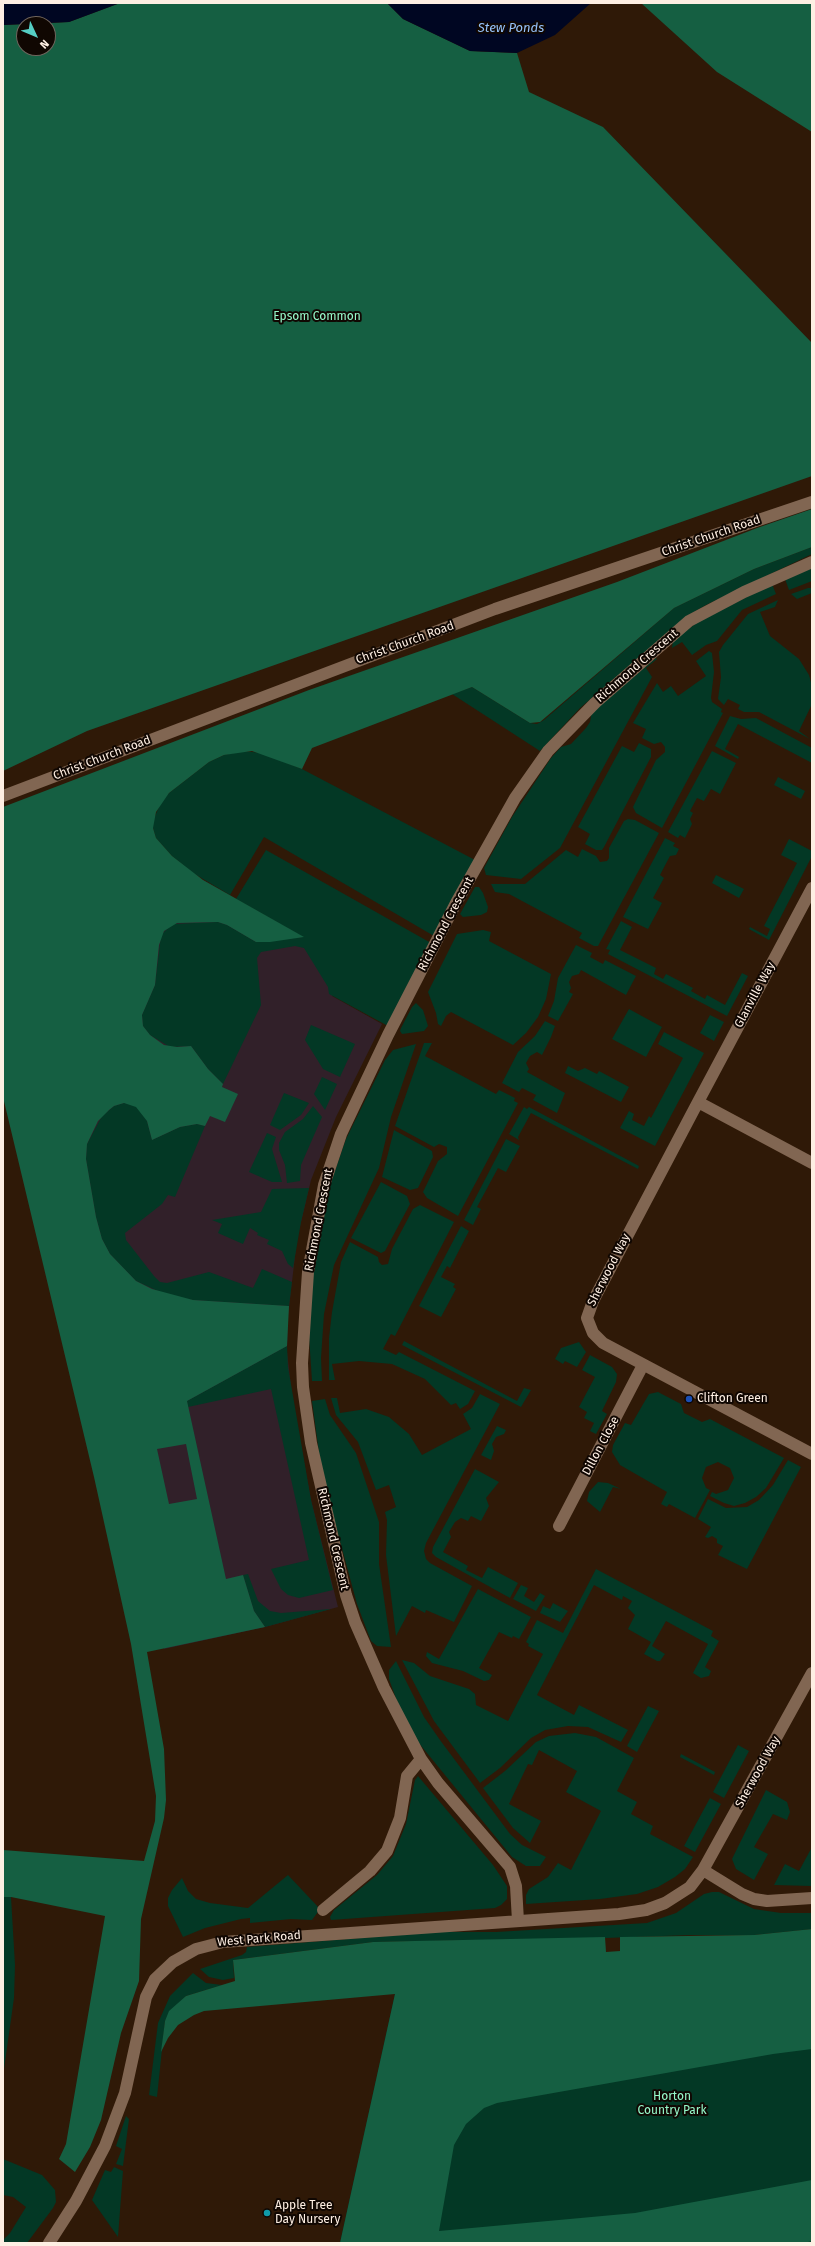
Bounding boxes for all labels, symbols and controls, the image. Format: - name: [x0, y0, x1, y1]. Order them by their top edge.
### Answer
- north arrow: [16, 16, 56, 56]
- water label: Stew Ponds: [478, 20, 544, 36]
- text: N: [37, 37, 51, 51]
- park label: Epsom Common: [273, 310, 361, 324]
- street label: Christ Church Road: [660, 512, 762, 560]
- street label: Christ Church Road: [354, 619, 456, 667]
- street label: Richmond Crescent: [593, 626, 681, 706]
- street label: Christ Church Road: [51, 733, 153, 783]
- street label: Richmond Crescent: [415, 875, 477, 973]
- street label: Glanville Way: [732, 960, 778, 1030]
- street label: Richmond Crescent: [302, 1167, 336, 1273]
- street label: Sherwood Way: [585, 1231, 633, 1309]
- place label: Clifton Green: [697, 1392, 768, 1406]
- marker: Clifton Green: [684, 1394, 694, 1404]
- street label: Dillon Close: [579, 1414, 623, 1478]
- street label: Richmond Crescent: [314, 1486, 352, 1592]
- street label: Sherwood Way: [732, 1734, 784, 1810]
- street label: West Park Road: [217, 1928, 301, 1950]
- park label: Horton Country Park: [637, 2090, 707, 2118]
- place label: Apple Tree Day Nursery: [275, 2199, 340, 2227]
- marker: Apple Tree Day Nursery: [262, 2208, 272, 2218]

